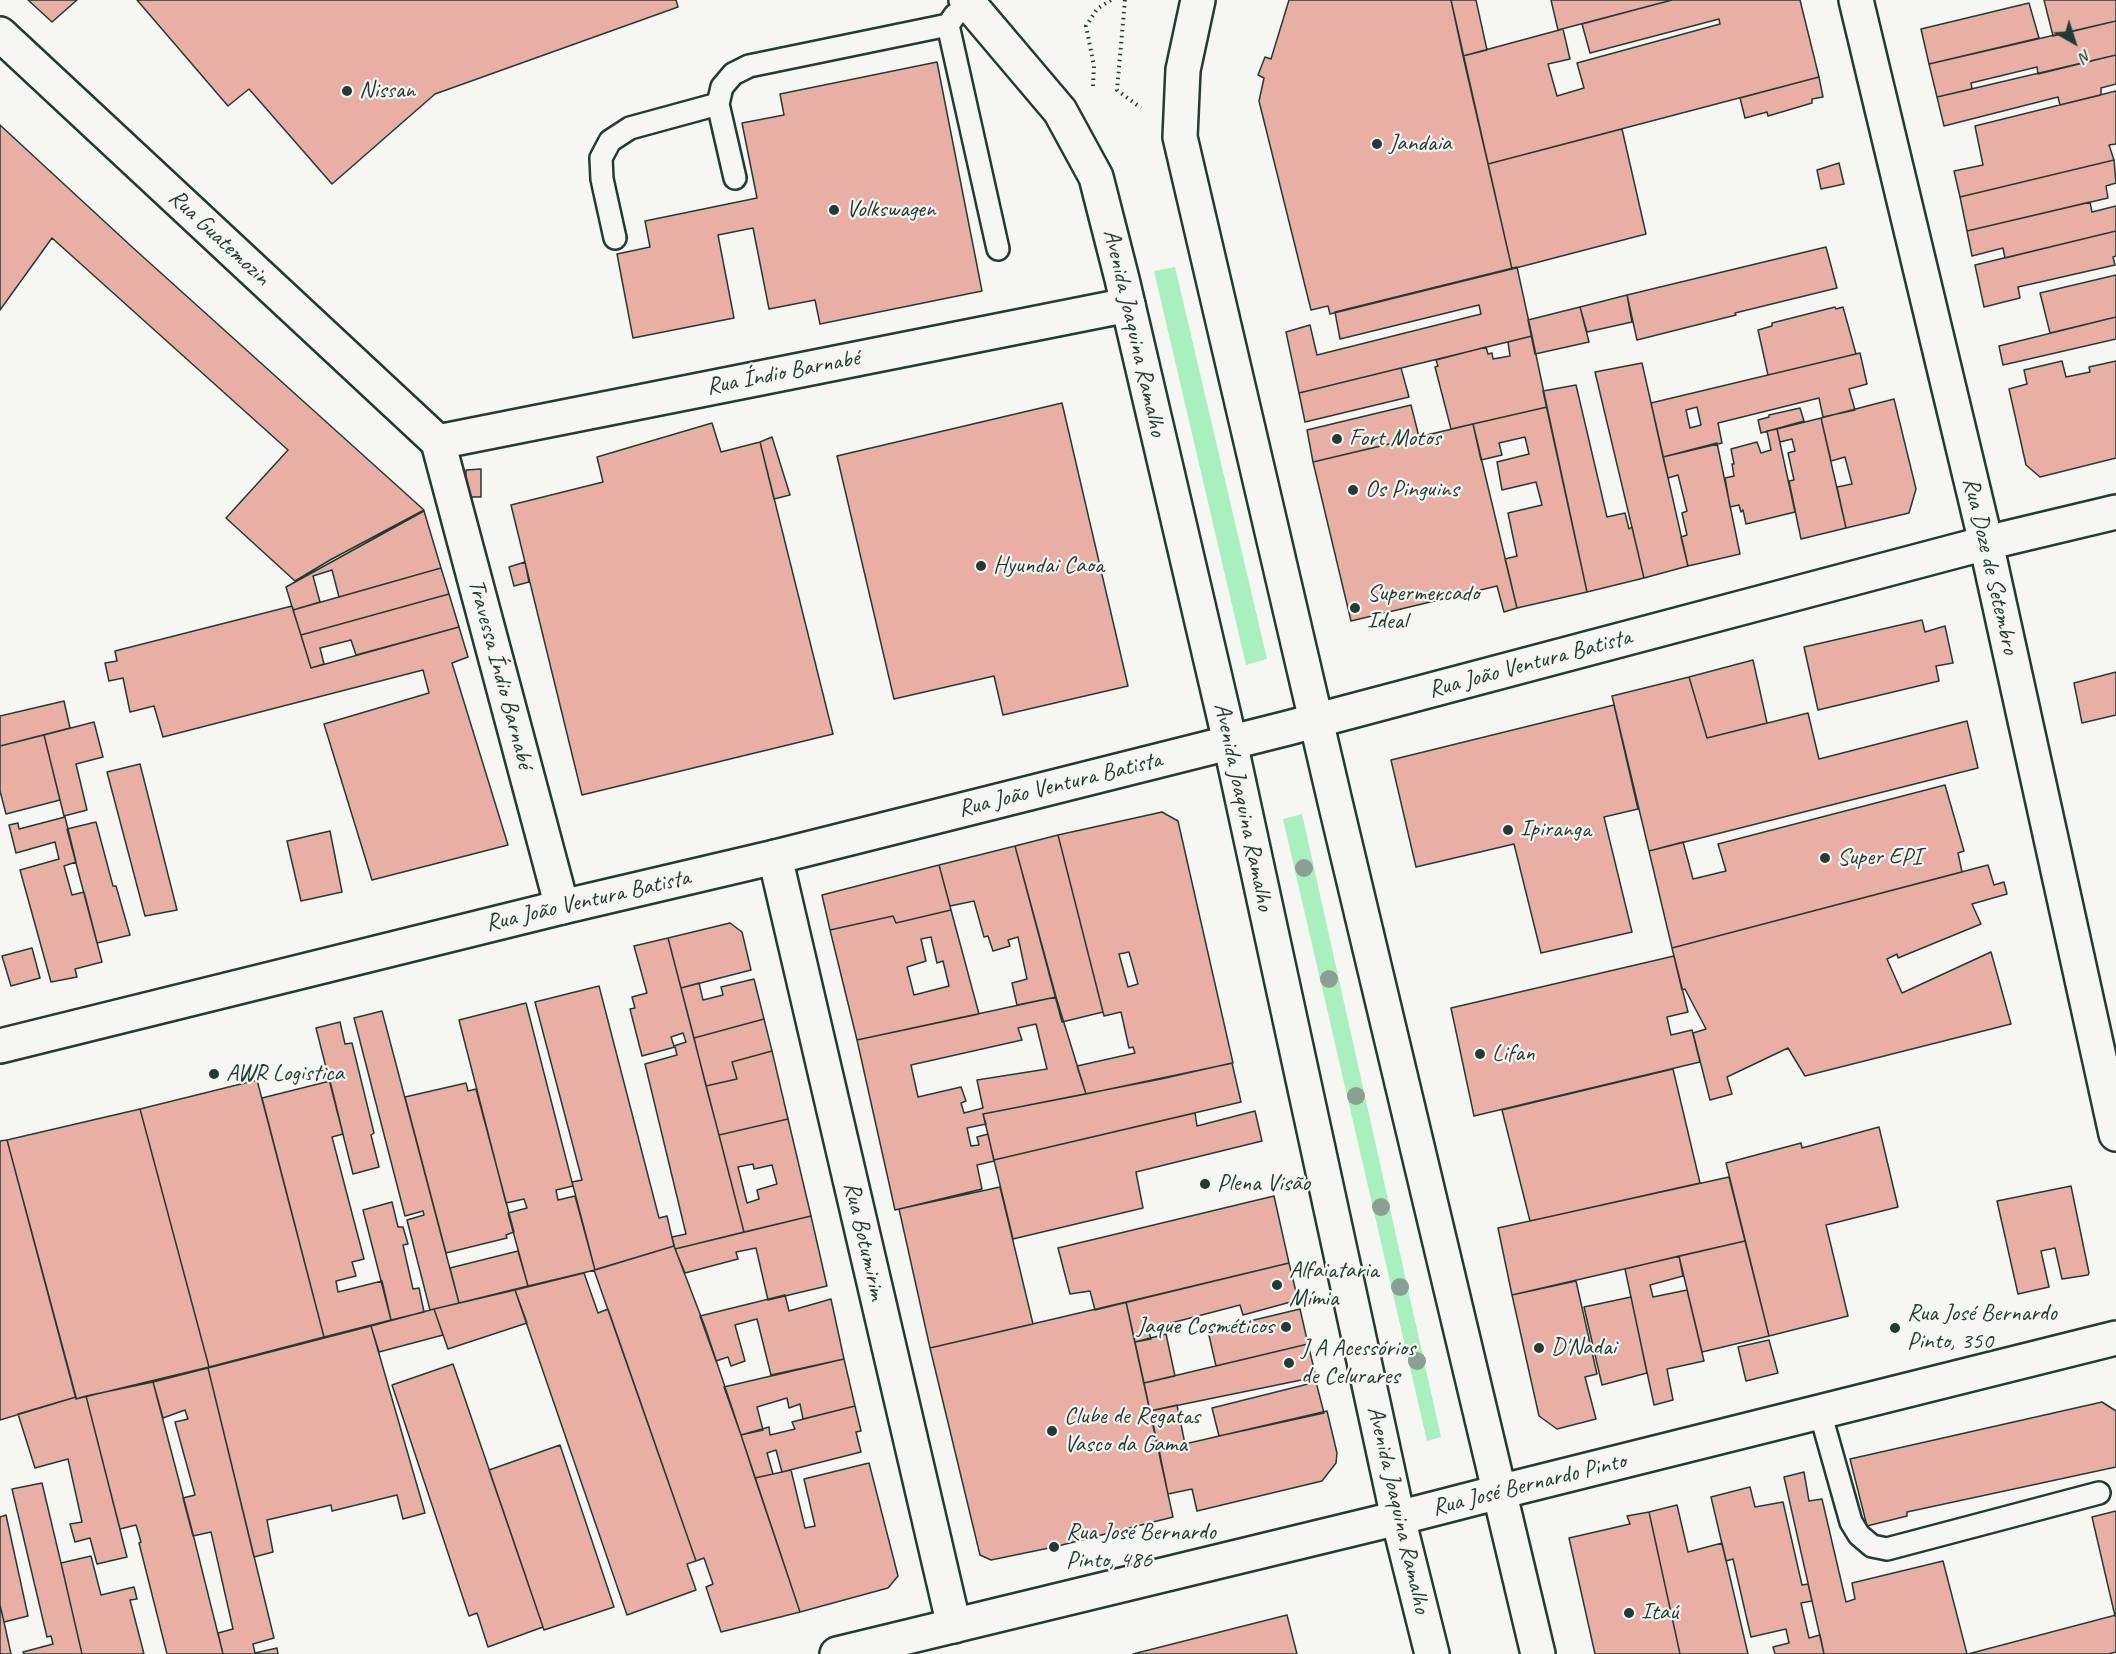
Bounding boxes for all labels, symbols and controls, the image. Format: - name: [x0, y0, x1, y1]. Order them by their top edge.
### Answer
- north arrow: [2044, 12, 2104, 72]
- text: N: [2075, 45, 2095, 67]
- place label: Nissan: [359, 77, 415, 105]
- marker: Nissan: [340, 84, 354, 98]
- place label: Jandaia: [1389, 130, 1451, 158]
- marker: Jandaia: [1370, 137, 1384, 151]
- street label: Rua Guatemozin: [162, 184, 276, 292]
- place label: Volkswagen: [846, 196, 936, 224]
- marker: Volkswagen: [827, 203, 841, 217]
- street label: Avenida Joaquina Ramalho: [1096, 227, 1172, 439]
- street label: Rua Índio Barnabé: [704, 344, 862, 402]
- place label: Fort Motos: [1349, 425, 1441, 453]
- marker: Fort Motos: [1330, 432, 1344, 446]
- street label: Rua Doze de Setembro: [1956, 475, 2024, 657]
- place label: Os Pinguins: [1365, 476, 1459, 504]
- marker: Os Pinguins: [1346, 483, 1360, 497]
- place label: Hyundai Caoa: [993, 552, 1104, 580]
- marker: Hyundai Caoa: [974, 559, 988, 573]
- street label: Travessa Índio Barnabé: [461, 576, 539, 772]
- place label: Supermercado Ideal: [1367, 580, 1479, 636]
- marker: Supermercado Ideal: [1348, 601, 1362, 615]
- street label: Rua João Ventura Batista: [1425, 623, 1635, 705]
- street label: Avenida Joaquina Ramalho: [1207, 701, 1279, 913]
- street label: Rua João Ventura Batista: [955, 746, 1165, 824]
- place label: Ipiranga: [1520, 816, 1591, 844]
- marker: Ipiranga: [1501, 823, 1515, 837]
- place label: Super EPI: [1837, 844, 1922, 872]
- marker: Super EPI: [1818, 851, 1832, 865]
- street label: Rua João Ventura Batista: [483, 863, 693, 939]
- place label: Lifan: [1492, 1040, 1535, 1068]
- marker: Lifan: [1473, 1047, 1487, 1061]
- place label: AWR Logistica: [226, 1060, 344, 1088]
- marker: AWR Logistica: [207, 1067, 221, 1081]
- place label: Plena Visão: [1217, 1170, 1310, 1198]
- marker: Plena Visão: [1198, 1177, 1212, 1191]
- street label: Rua Botumirim: [836, 1179, 892, 1303]
- place label: Alfaiataria Mímia: [1289, 1257, 1378, 1313]
- marker: Alfaiataria Mímia: [1270, 1278, 1284, 1292]
- place label: Rua José Bernardo Pinto, 350: [1907, 1300, 2057, 1356]
- place label: Jaque Cosméticos: [1137, 1313, 1274, 1341]
- marker: Jaque Cosméticos: [1279, 1320, 1293, 1334]
- marker: Rua José Bernardo Pinto, 350: [1888, 1321, 1902, 1335]
- place label: D'Nadai: [1551, 1334, 1616, 1362]
- place label: J A Acessórios de Celurares: [1301, 1335, 1415, 1391]
- marker: D'Nadai: [1532, 1341, 1546, 1355]
- marker: J A Acessórios de Celurares: [1282, 1356, 1296, 1370]
- place label: Clube de Regatas Vasco da Gama: [1064, 1403, 1200, 1459]
- street label: Avenida Joaquina Ramalho: [1360, 1404, 1436, 1616]
- marker: Clube de Regatas Vasco da Gama: [1045, 1424, 1059, 1438]
- street label: Rua José Bernardo Pinto: [1429, 1447, 1629, 1523]
- place label: Rua José Bernardo Pinto, 486: [1066, 1519, 1216, 1575]
- marker: Rua José Bernardo Pinto, 486: [1047, 1540, 1061, 1554]
- place label: Itaú: [1641, 1599, 1678, 1627]
- marker: Itaú: [1622, 1606, 1636, 1620]

